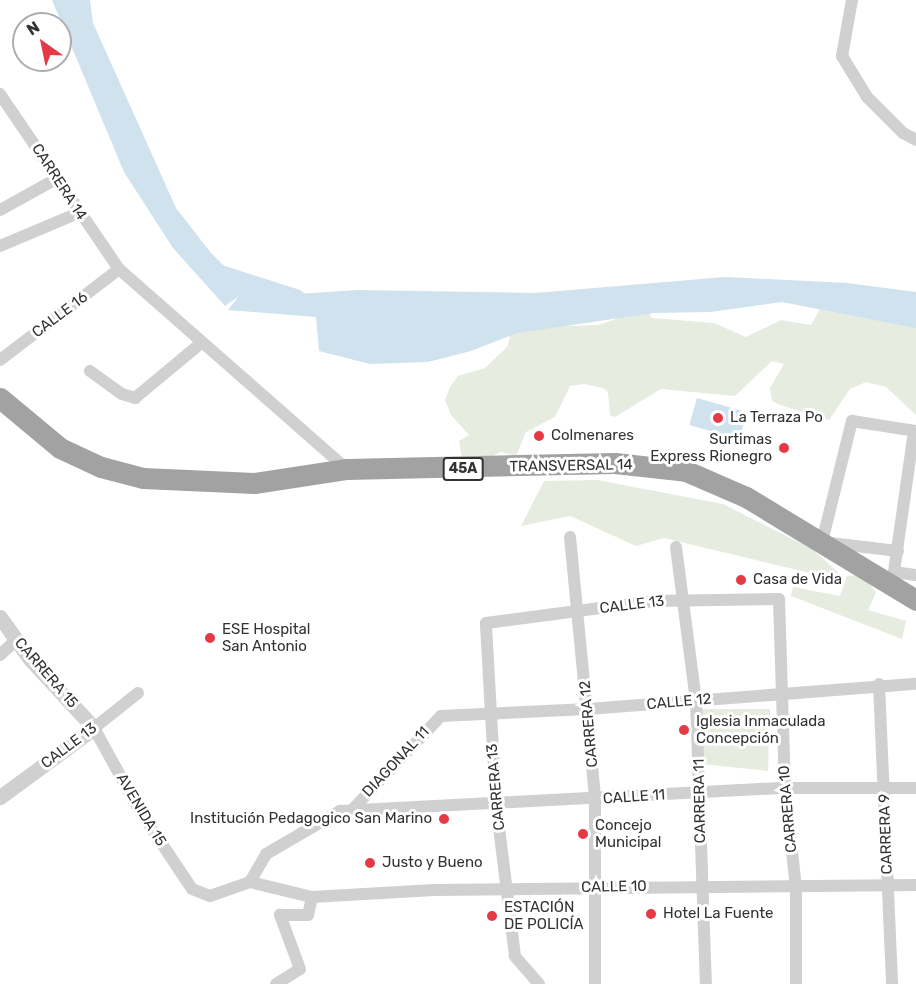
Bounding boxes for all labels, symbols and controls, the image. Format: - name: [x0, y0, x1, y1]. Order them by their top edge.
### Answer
- north arrow: [12, 12, 72, 72]
- text: N: [23, 17, 43, 39]
- street label: CARRERA 14: [27, 140, 91, 224]
- street label: CALLE 16: [29, 288, 91, 342]
- place label: La Terraza Po: [730, 409, 823, 427]
- marker: La Terraza Po: [711, 411, 725, 425]
- place label: Colmenares: [551, 427, 634, 445]
- marker: Colmenares: [532, 429, 546, 443]
- place label: Surtimas Express Rionegro: [650, 430, 772, 465]
- marker: Surtimas Express Rionegro: [777, 441, 791, 455]
- street label: TRANSVERSAL 14: [509, 456, 633, 476]
- road number: 45A: [442, 458, 484, 480]
- place label: Casa de Vida: [753, 571, 842, 589]
- marker: Casa de Vida: [734, 573, 748, 587]
- street label: CALLE 13: [599, 592, 665, 618]
- place label: ESE Hospital San Antonio: [222, 620, 311, 655]
- marker: ESE Hospital San Antonio: [203, 631, 217, 645]
- street label: CARRERA 15: [10, 634, 82, 712]
- street label: CARRERA 12: [576, 680, 602, 768]
- street label: CALLE 12: [646, 690, 712, 714]
- place label: Iglesia Inmaculada Concepción: [696, 712, 826, 747]
- street label: CALLE 13: [38, 719, 100, 773]
- street label: DIAGONAL 11: [359, 723, 433, 801]
- marker: Iglesia Inmaculada Concepción: [677, 723, 691, 737]
- street label: CARRERA 13: [483, 743, 509, 831]
- street label: CARRERA 11: [690, 758, 710, 844]
- street label: CARRERA 10: [775, 764, 801, 854]
- street label: AVENIDA 15: [112, 770, 170, 850]
- street label: CALLE 11: [602, 786, 666, 808]
- street label: CARRERA 9: [876, 793, 896, 875]
- place label: Institución Pedagogico San Marino: [190, 810, 432, 828]
- marker: Institución Pedagogico San Marino: [437, 812, 451, 826]
- place label: Concejo Municipal: [595, 816, 661, 851]
- marker: Concejo Municipal: [576, 827, 590, 841]
- place label: Justo y Bueno: [382, 854, 483, 872]
- marker: Justo y Bueno: [363, 856, 377, 870]
- street label: CALLE 10: [581, 877, 647, 897]
- place label: ESTACIÓN DE POLICÍA: [504, 898, 584, 933]
- place label: Hotel La Fuente: [663, 905, 774, 923]
- marker: Hotel La Fuente: [644, 907, 658, 921]
- marker: ESTACIÓN DE POLICÍA: [485, 909, 499, 923]

